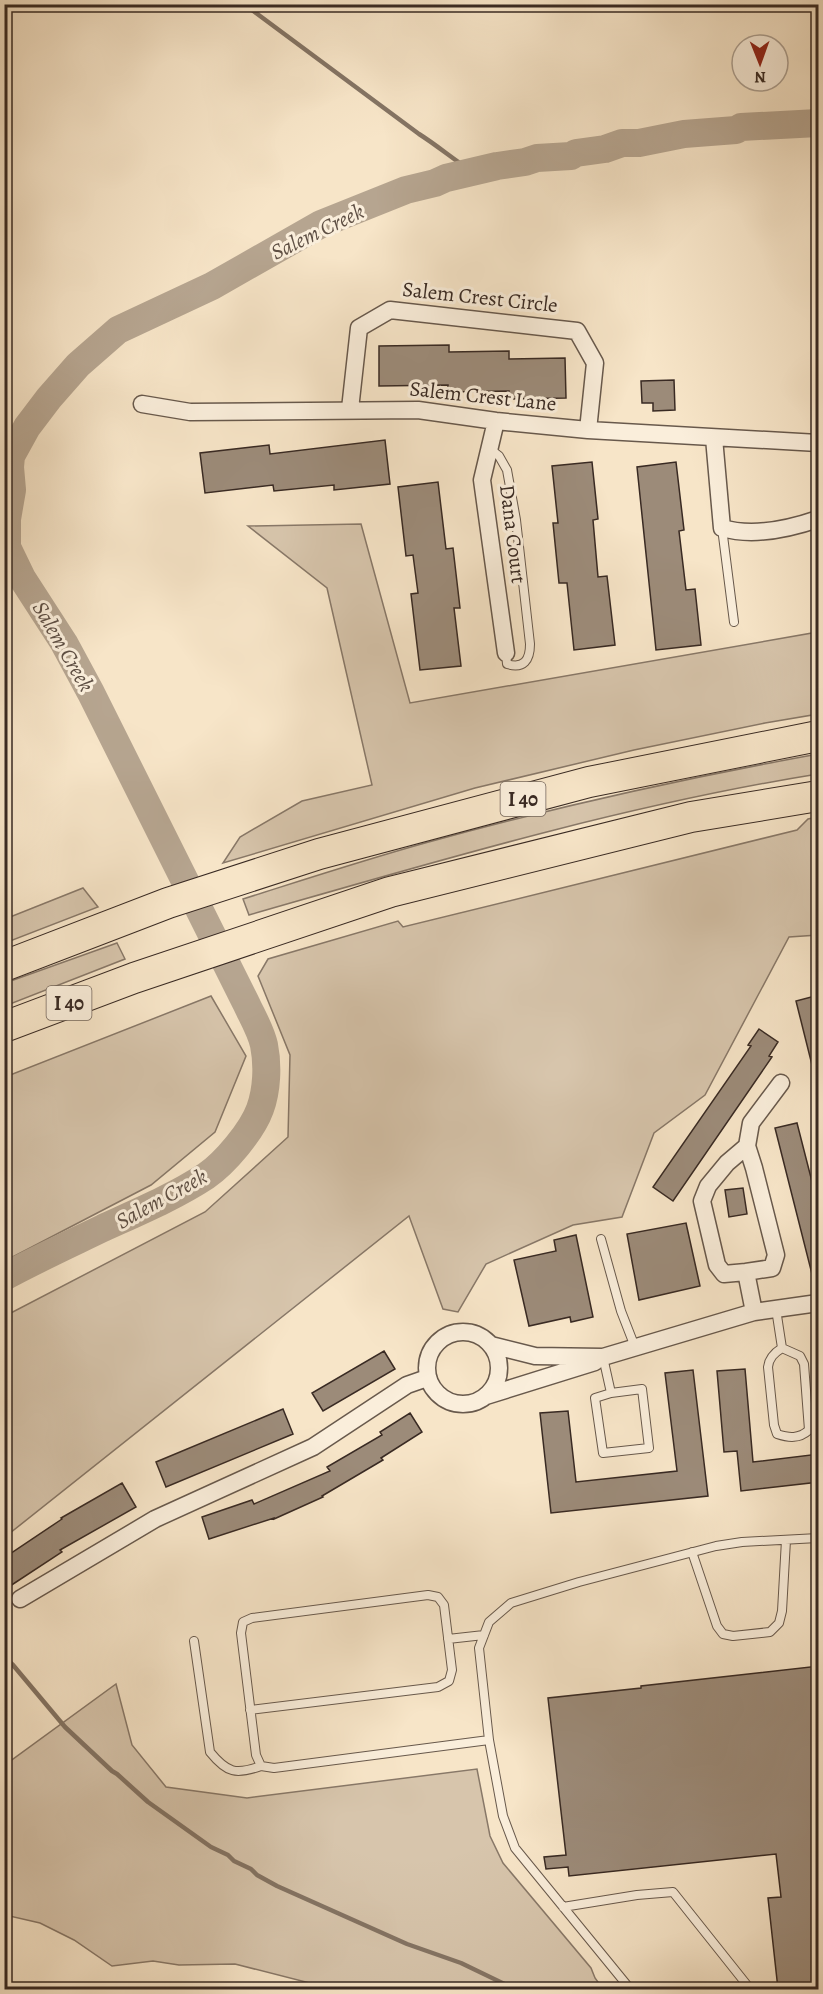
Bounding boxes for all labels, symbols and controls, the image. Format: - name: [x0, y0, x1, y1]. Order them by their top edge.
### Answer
- north arrow: [730, 33, 790, 93]
- text: N: [754, 66, 766, 88]
- water label: Salem Creek: [266, 196, 369, 267]
- street label: Salem Crest Circle: [401, 275, 559, 319]
- street label: Salem Crest Lane: [408, 374, 558, 418]
- street label: Dana Court: [493, 483, 533, 585]
- water label: Salem Creek: [25, 596, 101, 697]
- road number: I 40: [500, 782, 546, 816]
- road number: I 40: [46, 986, 92, 1020]
- water label: Salem Creek: [111, 1161, 213, 1236]

